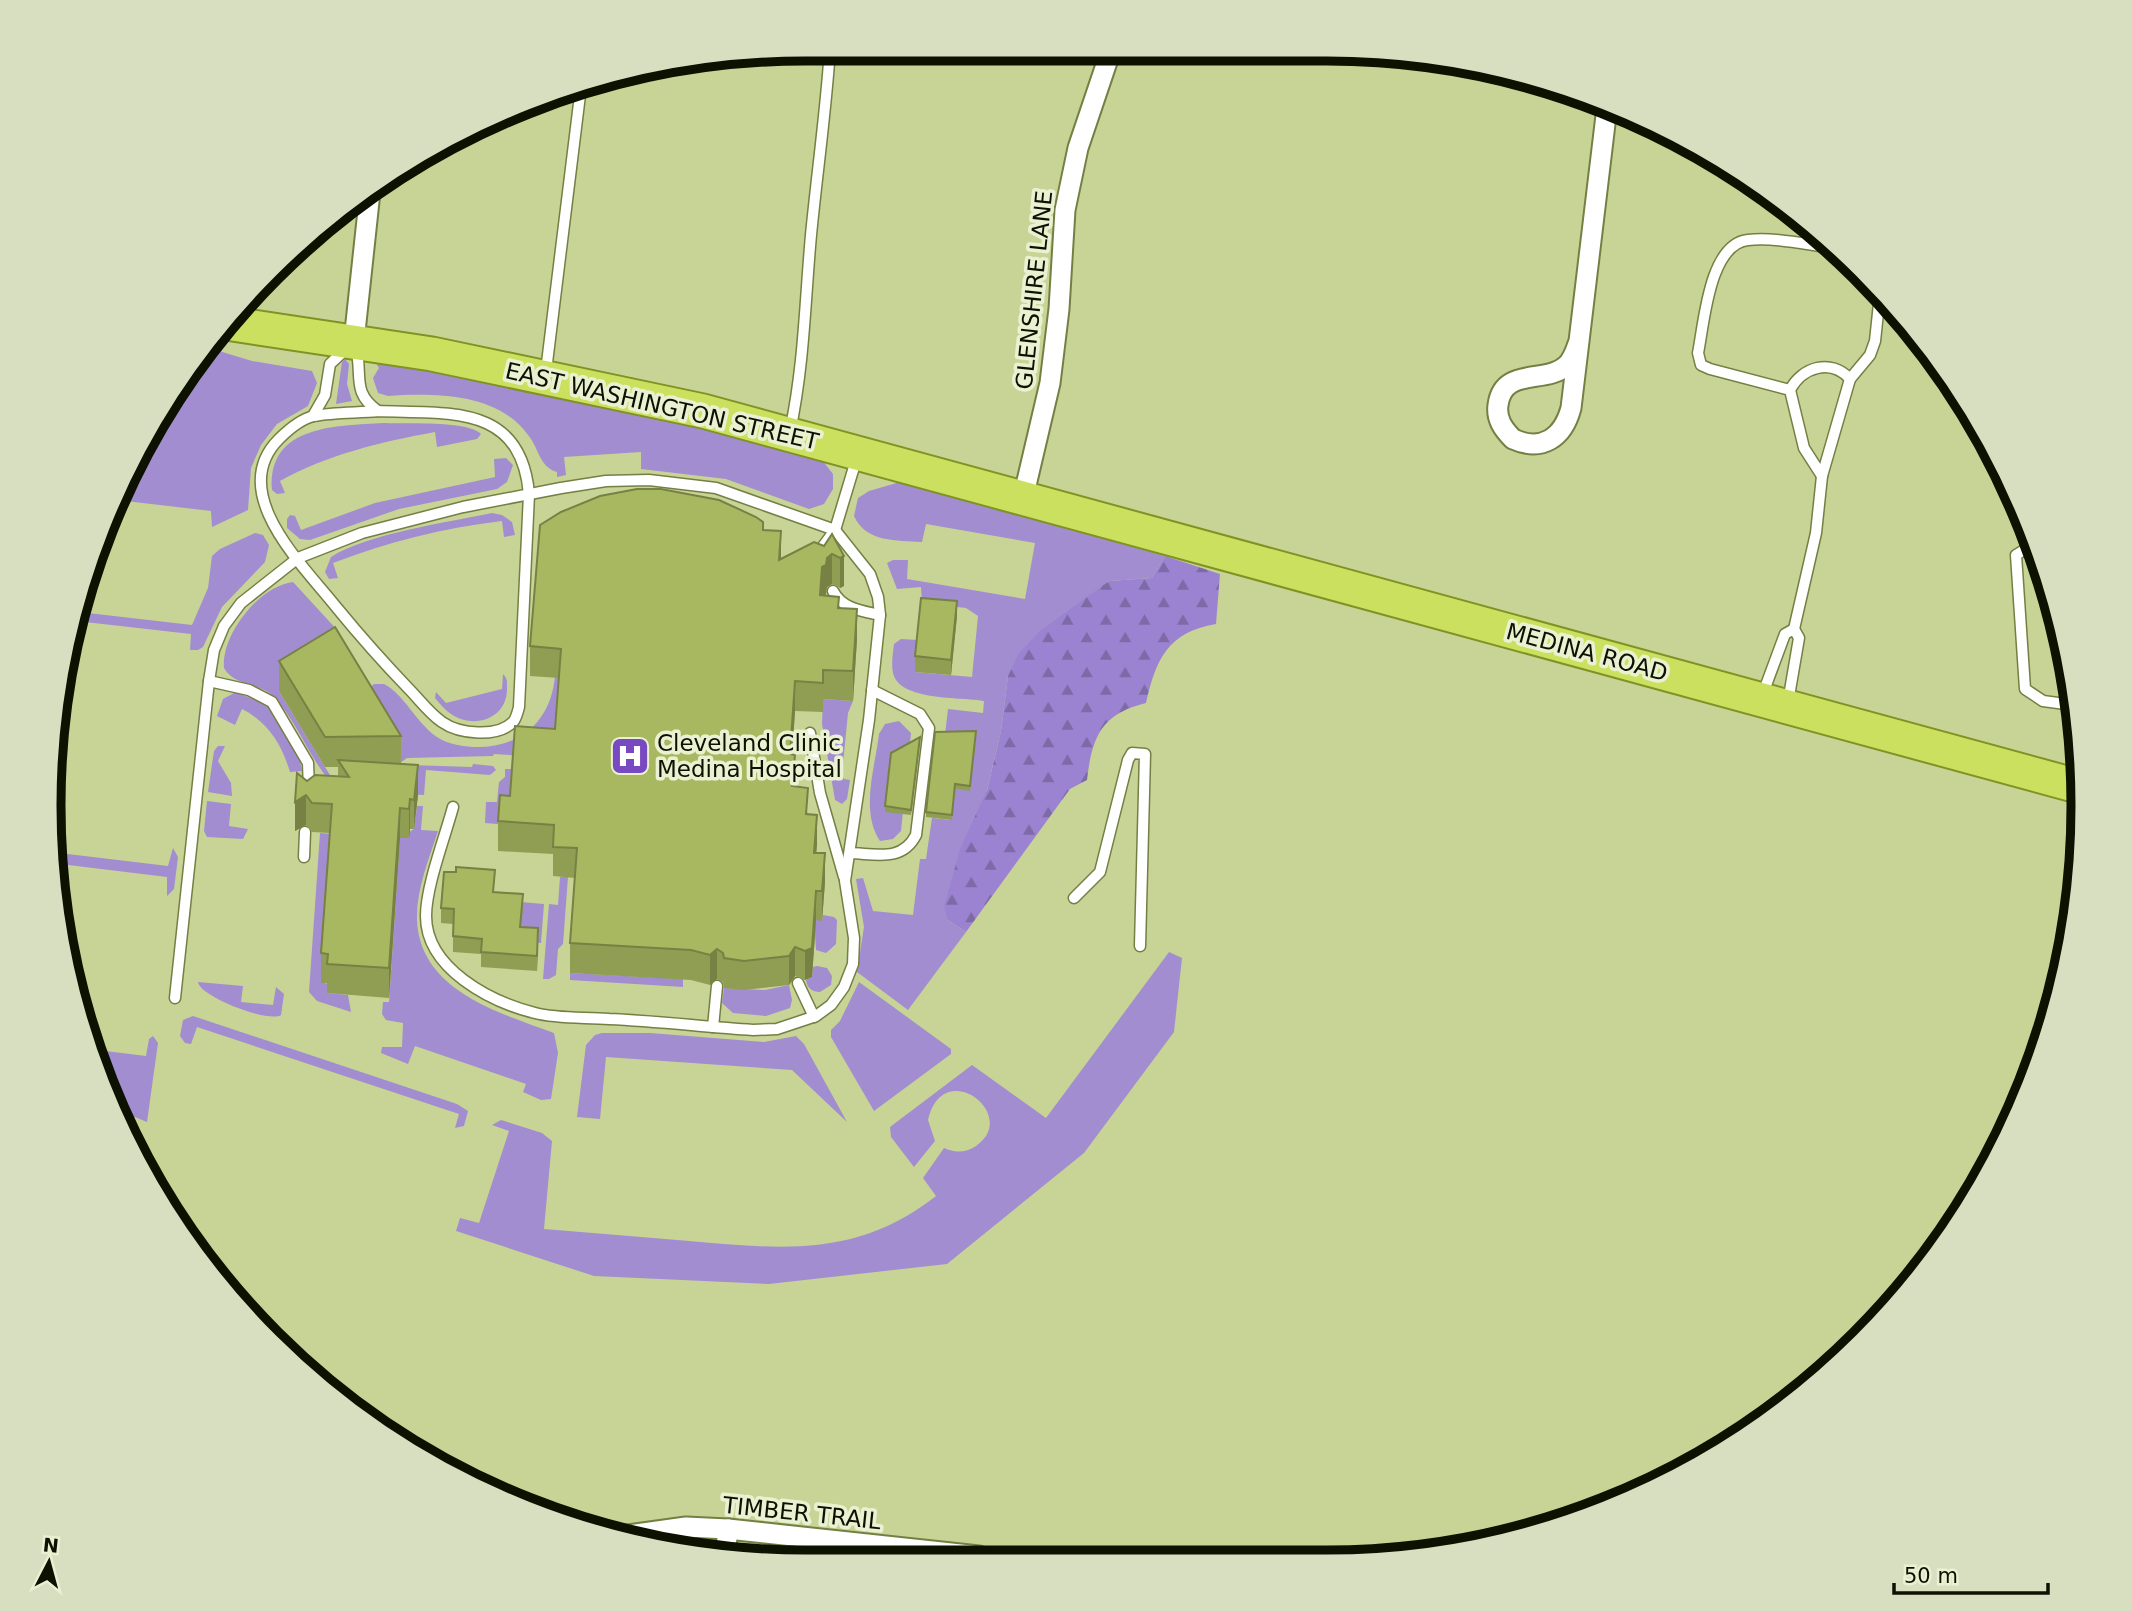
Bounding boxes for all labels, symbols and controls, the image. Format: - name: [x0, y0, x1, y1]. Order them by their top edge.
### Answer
- street label: GLENSHIRE LANE: [1011, 189, 1057, 391]
- street label: EAST WASHINGTON STREET: [503, 357, 822, 455]
- street label: MEDINA ROAD: [1503, 618, 1671, 686]
- place label: Cleveland Clinic Medina Hospital: [657, 730, 842, 782]
- hospital icon: Cleveland Clinic Medina Hospital: [609, 735, 651, 777]
- street label: TIMBER TRAIL: [721, 1492, 882, 1534]
- north arrow: [14, 1527, 84, 1597]
- text: N: [42, 1533, 60, 1557]
- scale bar: [1894, 1552, 2048, 1596]
- text: 50 m: [1904, 1564, 1958, 1588]

